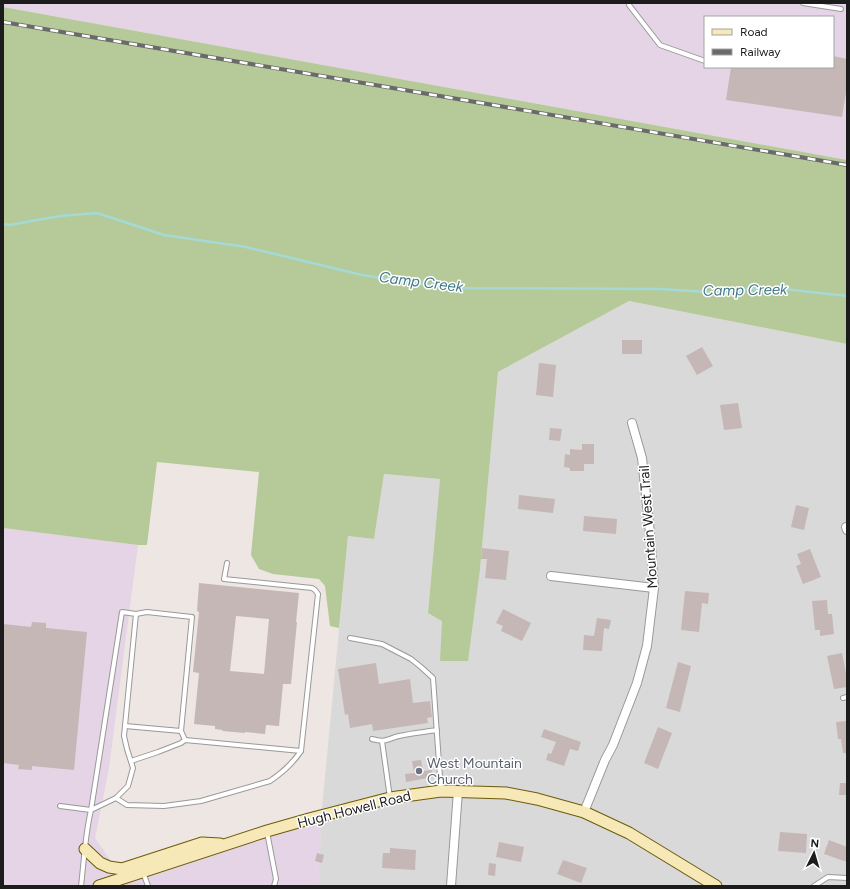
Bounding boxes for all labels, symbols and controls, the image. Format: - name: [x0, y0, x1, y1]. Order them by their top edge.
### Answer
- legend: [704, 16, 834, 68]
- text: Road: [740, 25, 768, 39]
- text: Railway: [740, 45, 781, 59]
- water label: Camp Creek: [378, 268, 465, 296]
- water label: Camp Creek: [703, 280, 788, 300]
- street label: Mountain West Trail: [636, 465, 661, 589]
- place label: West Mountain Church: [427, 755, 522, 788]
- marker: West Mountain Church: [414, 766, 424, 776]
- street label: Hugh Howell Road: [296, 787, 413, 832]
- north arrow: [794, 833, 834, 873]
- text: N: [810, 837, 820, 850]

